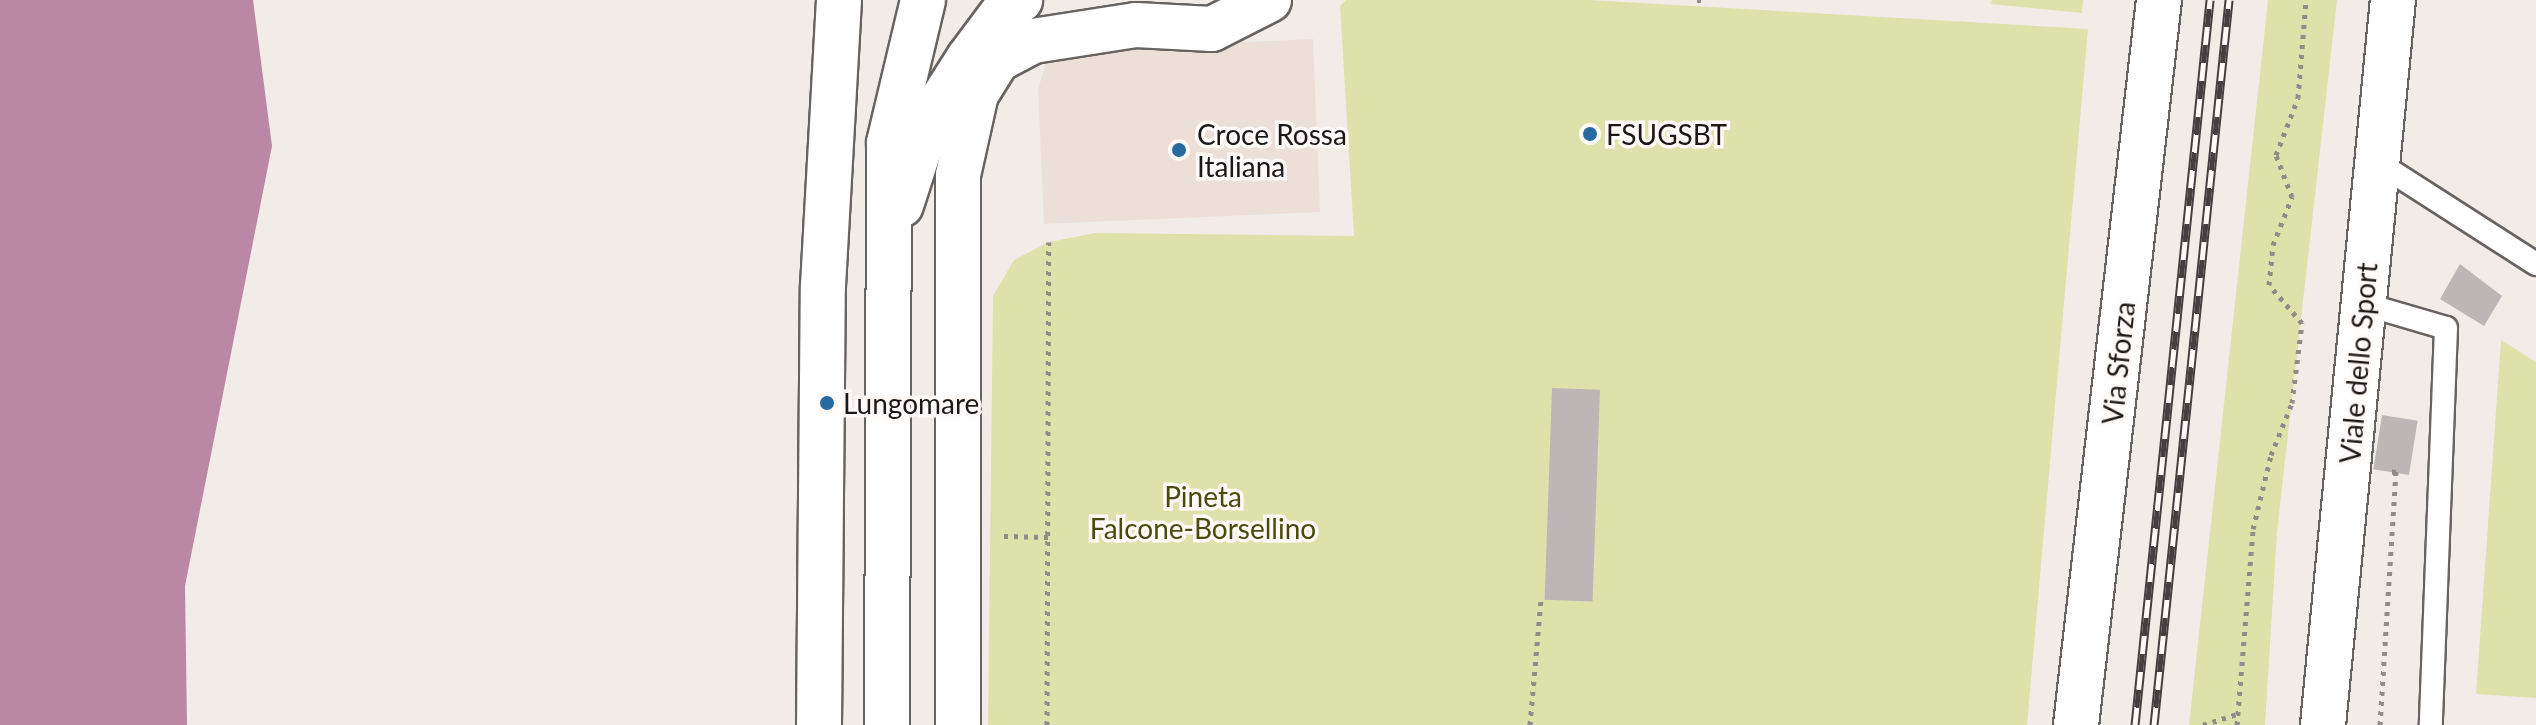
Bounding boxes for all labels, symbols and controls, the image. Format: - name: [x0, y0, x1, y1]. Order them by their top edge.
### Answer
- place label: Croce Rossa Italiana: [1197, 117, 1347, 183]
- place label: FSUGSBT: [1606, 117, 1727, 151]
- marker: FSUGSBT: [1581, 125, 1599, 143]
- marker: Croce Rossa Italiana: [1168, 139, 1190, 161]
- street label: Viale dello Sport: [2332, 261, 2384, 465]
- street label: Via Sforza: [2095, 300, 2141, 426]
- place label: Lungomare: [843, 386, 979, 420]
- marker: Lungomare: [818, 394, 836, 412]
- park label: Pineta Falcone-Borsellino: [1090, 479, 1316, 545]

